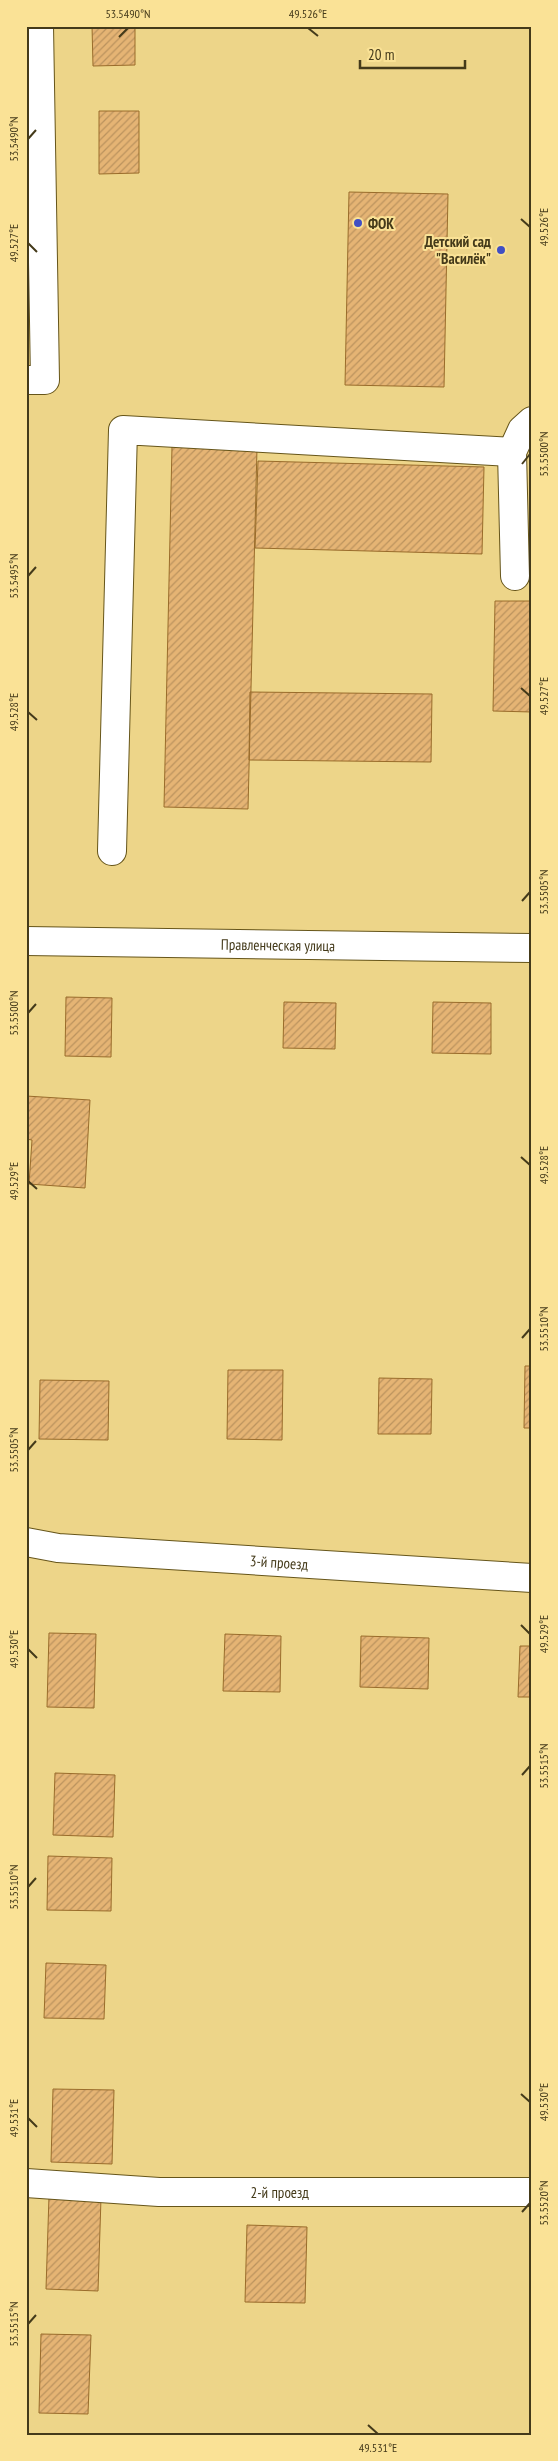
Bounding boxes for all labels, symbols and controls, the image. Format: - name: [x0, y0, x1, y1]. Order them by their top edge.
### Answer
- text: 53.5490°N: [105, 6, 151, 21]
- text: 49.526°E: [289, 6, 327, 21]
- scale bar: [360, 38, 466, 70]
- text: 20 m: [368, 45, 394, 64]
- text: 53.5490°N: [6, 116, 21, 162]
- text: 49.526°E: [536, 208, 551, 246]
- place label: ФОК: [368, 214, 394, 233]
- marker: ФОК: [352, 217, 364, 229]
- text: 49.527°E: [6, 224, 21, 262]
- place label: Детский сад "Василёк": [424, 232, 491, 268]
- marker: Детский сад "Василёк": [495, 244, 507, 256]
- text: 53.5500°N: [536, 431, 551, 477]
- text: 53.5495°N: [6, 553, 21, 599]
- text: 49.527°E: [536, 677, 551, 715]
- text: 49.528°E: [6, 693, 21, 731]
- text: 53.5505°N: [536, 869, 551, 915]
- street label: Правленческая улица: [221, 934, 335, 955]
- text: 53.5500°N: [6, 990, 21, 1036]
- text: 49.528°E: [536, 1146, 551, 1184]
- text: 49.529°E: [6, 1162, 21, 1200]
- text: 53.5510°N: [536, 1306, 551, 1352]
- text: 53.5505°N: [6, 1427, 21, 1473]
- street label: 3-й проезд: [249, 1551, 309, 1573]
- text: 49.529°E: [536, 1615, 551, 1653]
- text: 49.530°E: [6, 1630, 21, 1668]
- text: 53.5515°N: [536, 1743, 551, 1789]
- text: 53.5510°N: [6, 1864, 21, 1910]
- text: 49.530°E: [536, 2083, 551, 2121]
- text: 49.531°E: [6, 2099, 21, 2137]
- text: 53.5520°N: [536, 2180, 551, 2226]
- street label: 2-й проезд: [250, 2183, 309, 2202]
- text: 53.5515°N: [6, 2301, 21, 2347]
- text: 49.531°E: [359, 2440, 397, 2455]

